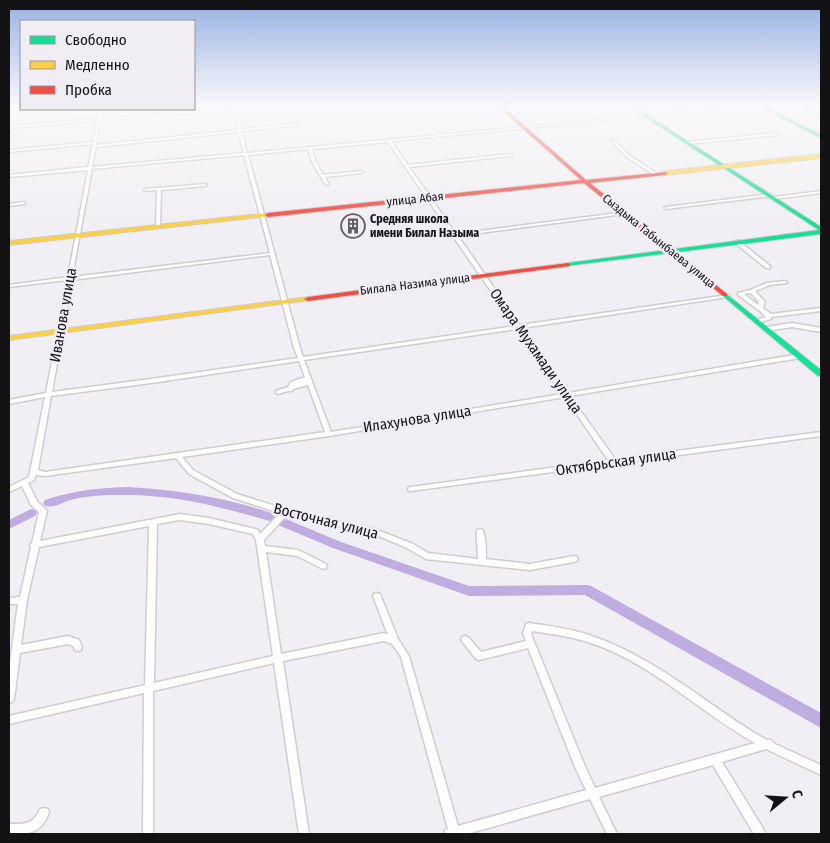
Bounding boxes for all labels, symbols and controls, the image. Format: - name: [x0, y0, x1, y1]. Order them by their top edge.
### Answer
- legend: [20, 20, 195, 110]
- text: Свободно: [65, 31, 127, 49]
- text: Медленно: [65, 56, 130, 74]
- text: Пробка: [65, 81, 112, 99]
- street label: улица Абая: [386, 189, 444, 209]
- street label: Сыздыка Табынбаева улица: [600, 191, 718, 291]
- place label: Средняя школа имени Билал Назыма: [370, 212, 479, 240]
- building icon: Средняя школа имени Билал Назыма: [340, 213, 366, 239]
- street label: Иванова улица: [46, 266, 80, 364]
- street label: Билала Назима улица: [359, 270, 471, 298]
- street label: Омара Мухамади улица: [486, 285, 586, 417]
- street label: Илахунова улица: [362, 402, 472, 436]
- street label: Октябрьская улица: [555, 445, 677, 479]
- street label: Восточная улица: [272, 499, 380, 543]
- north arrow: [760, 773, 810, 823]
- text: С: [788, 788, 806, 801]

